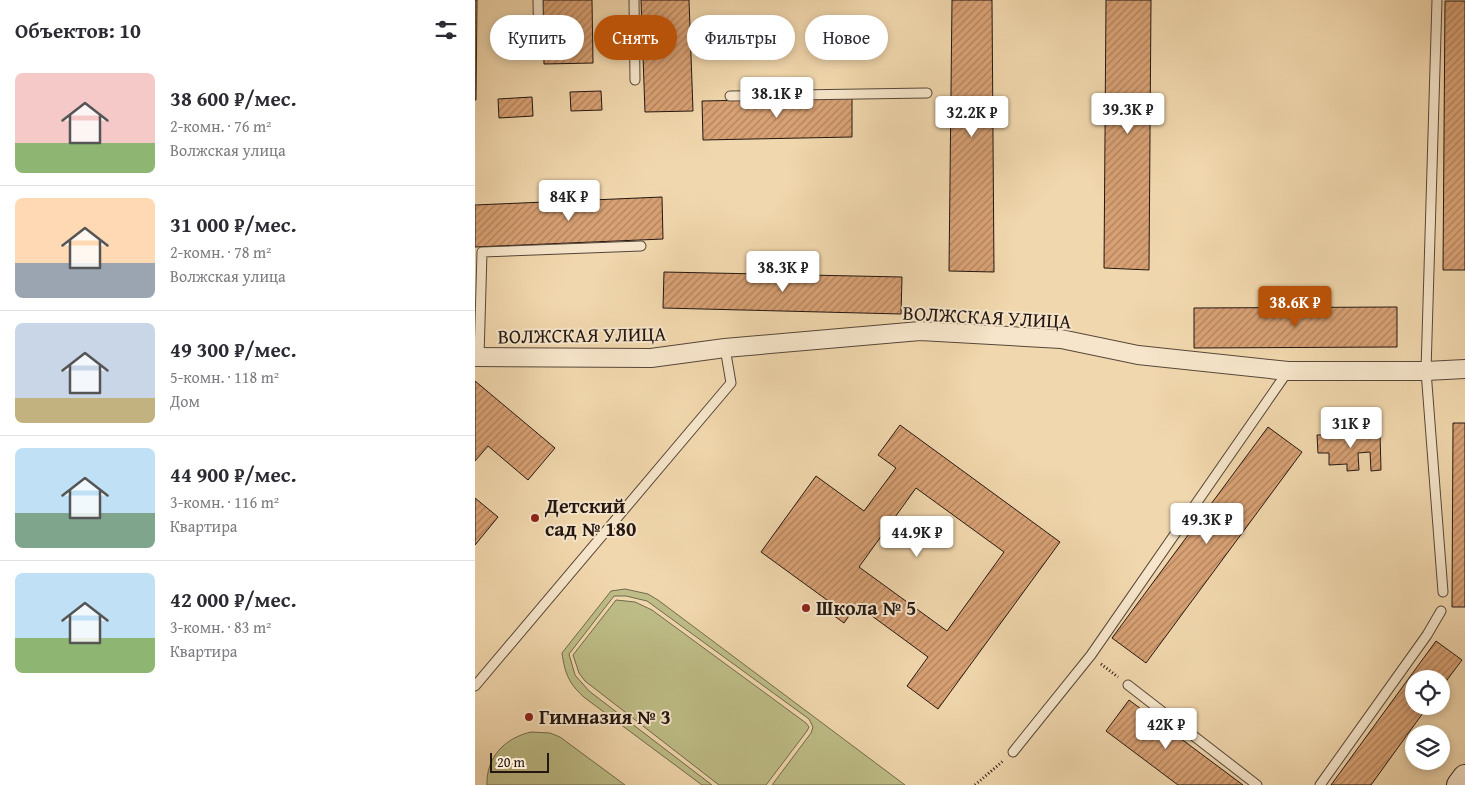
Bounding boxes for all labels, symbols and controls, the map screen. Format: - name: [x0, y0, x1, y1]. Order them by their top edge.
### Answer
- text: Объектов: 10: [15, 15, 141, 46]
- chip: Купить: [490, 15, 584, 60]
- chip: Снять: [594, 15, 677, 60]
- chip: Фильтры: [687, 15, 795, 60]
- chip: Новое: [805, 15, 888, 60]
- icon: filters: [432, 16, 460, 44]
- pin: 38.1K ₽: [731, 76, 823, 119]
- text: 38.1K ₽: [751, 81, 803, 105]
- text: 38 600 ₽/мес.: [170, 83, 296, 114]
- pin: 39.3K ₽: [1082, 92, 1174, 135]
- icon: home: [55, 93, 115, 153]
- pin: 32.2K ₽: [926, 96, 1018, 138]
- text: 39.3K ₽: [1102, 97, 1154, 121]
- text: 32.2K ₽: [946, 100, 998, 124]
- text: 2-комн. · 76 m²: [170, 114, 271, 138]
- text: Волжская улица: [170, 138, 286, 162]
- pin: 84K ₽: [534, 180, 604, 222]
- text: 84K ₽: [550, 184, 588, 208]
- text: 31 000 ₽/мес.: [170, 209, 296, 240]
- icon: home: [55, 218, 115, 278]
- text: 2-комн. · 78 m²: [170, 240, 271, 264]
- pin: 38.3K ₽: [737, 250, 829, 293]
- text: 38.3K ₽: [757, 255, 809, 279]
- text: Волжская улица: [170, 264, 286, 288]
- pin: 38.6K ₽: [1249, 286, 1341, 328]
- text: 38.6K ₽: [1269, 290, 1321, 314]
- street label: ВОЛЖСКАЯ УЛИЦА: [902, 298, 1072, 335]
- street label: ВОЛЖСКАЯ УЛИЦА: [497, 319, 667, 350]
- text: 49 300 ₽/мес.: [170, 334, 296, 365]
- icon: home: [55, 343, 115, 403]
- text: 5-комн. · 118 m²: [170, 365, 279, 389]
- text: Дом: [170, 389, 200, 413]
- pin: 31K ₽: [1316, 406, 1386, 449]
- text: 31K ₽: [1332, 411, 1370, 435]
- text: 44 900 ₽/мес.: [170, 459, 296, 490]
- icon: home: [55, 468, 115, 528]
- text: 3-комн. · 116 m²: [170, 490, 279, 514]
- place label: Детский сад № 180: [544, 491, 636, 543]
- pin: 49.3K ₽: [1161, 502, 1253, 545]
- text: 49.3K ₽: [1181, 507, 1233, 531]
- marker: Детский сад № 180: [529, 512, 541, 524]
- text: Квартира: [170, 514, 237, 538]
- pin: 44.9K ₽: [871, 516, 963, 558]
- text: 44.9K ₽: [891, 520, 943, 544]
- text: 42 000 ₽/мес.: [170, 584, 296, 615]
- icon: home: [55, 593, 115, 653]
- place label: Школа № 5: [816, 593, 916, 622]
- marker: Школа № 5: [800, 602, 812, 614]
- text: 3-комн. · 83 m²: [170, 615, 271, 639]
- text: Квартира: [170, 639, 237, 663]
- map controls: [1405, 670, 1450, 770]
- button: locate: [1405, 670, 1450, 715]
- place label: Гимназия № 3: [539, 702, 671, 731]
- pin: 42K ₽: [1131, 708, 1201, 750]
- marker: Гимназия № 3: [523, 711, 535, 723]
- text: 42K ₽: [1147, 712, 1185, 736]
- button: layers: [1405, 725, 1450, 770]
- scale bar: [490, 750, 549, 773]
- text: 20 m: [497, 752, 525, 772]

